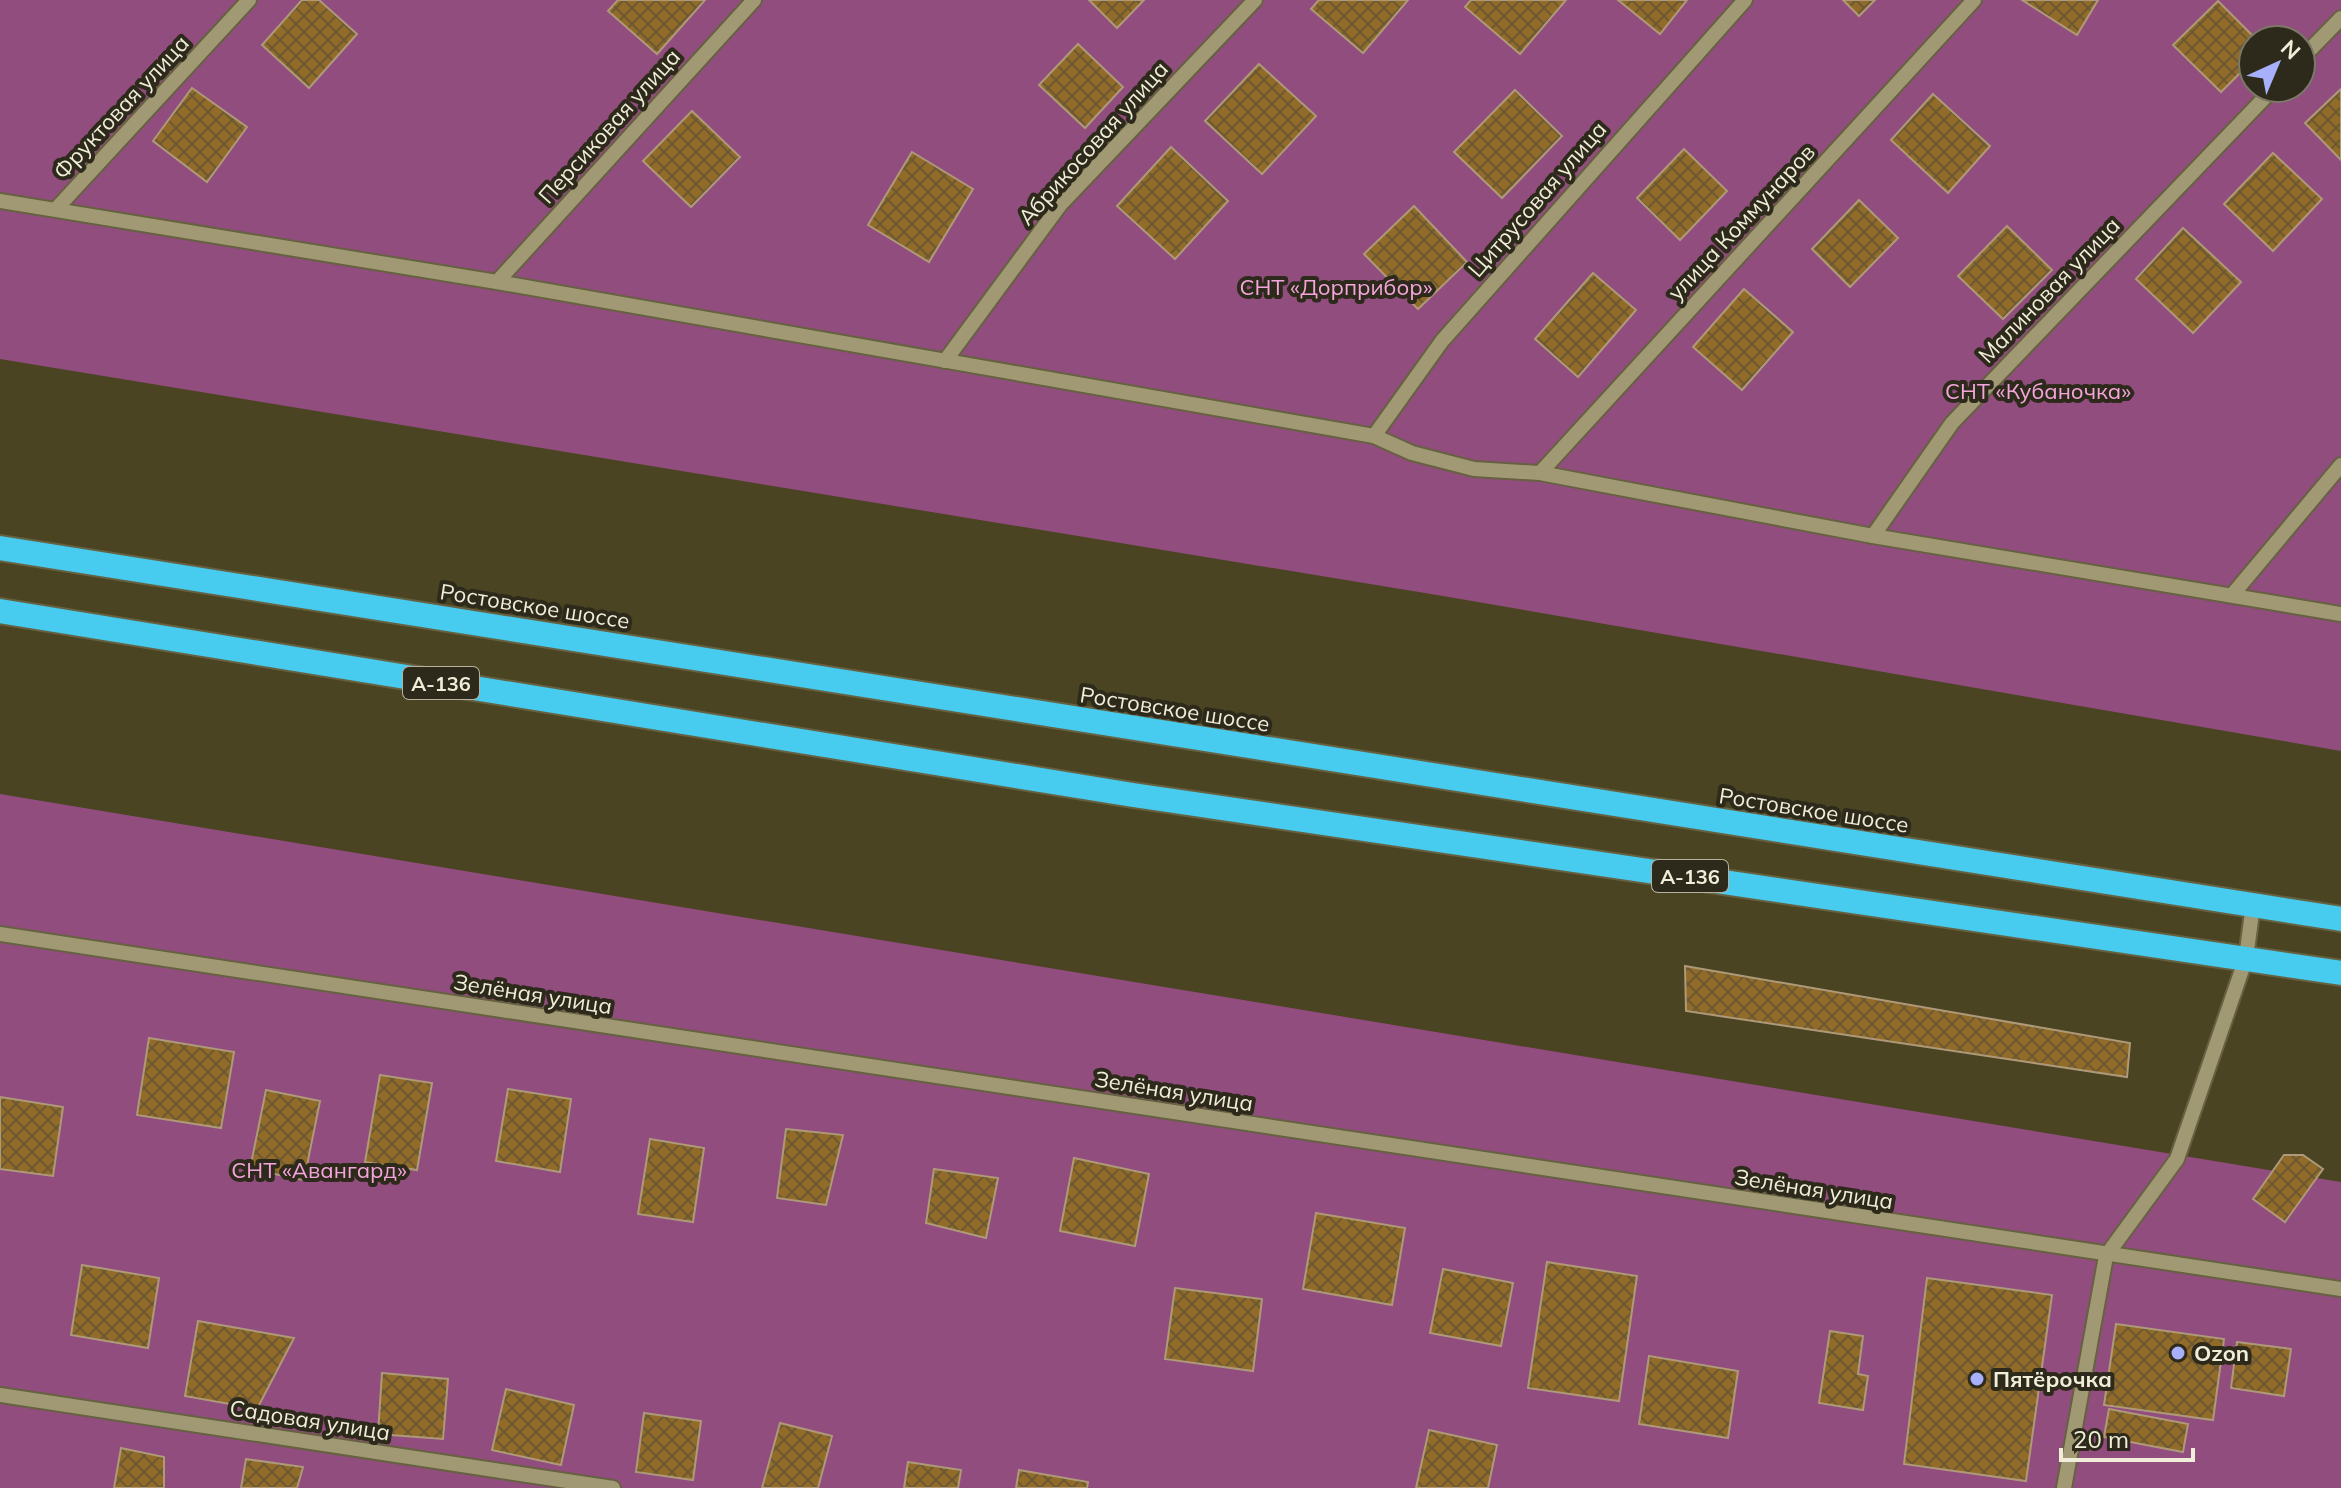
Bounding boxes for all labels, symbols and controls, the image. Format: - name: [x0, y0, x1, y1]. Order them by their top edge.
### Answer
- north arrow: [2237, 24, 2317, 104]
- street label: Фруктовая улица: [47, 29, 195, 185]
- text: N: [2275, 34, 2307, 65]
- street label: Персиковая улица: [532, 43, 686, 209]
- street label: Абрикосовая улица: [1012, 55, 1174, 231]
- street label: Цитрусовая улица: [1462, 115, 1612, 283]
- street label: улица Коммунаров: [1661, 138, 1821, 306]
- street label: Малиновая улица: [1972, 211, 2126, 369]
- park label: СНТ «Дорприбор»: [1239, 273, 1433, 301]
- park label: СНТ «Кубаночка»: [1945, 377, 2131, 405]
- street label: Ростовское шоссе: [438, 577, 632, 635]
- road number: А-136: [403, 667, 479, 699]
- street label: Ростовское шоссе: [1078, 680, 1272, 738]
- street label: Ростовское шоссе: [1717, 781, 1911, 839]
- road number: А-136: [1652, 860, 1728, 892]
- street label: Зелёная улица: [452, 968, 614, 1020]
- street label: Зелёная улица: [1093, 1065, 1255, 1117]
- park label: СНТ «Авангард»: [231, 1156, 407, 1184]
- street label: Зелёная улица: [1733, 1163, 1895, 1215]
- place label: Ozon: [2194, 1339, 2249, 1367]
- marker: Ozon: [2169, 1344, 2187, 1362]
- place label: Пятёрочка: [1993, 1365, 2112, 1393]
- marker: Пятёрочка: [1968, 1370, 1986, 1388]
- street label: Садовая улица: [228, 1393, 392, 1447]
- scale bar: [2061, 1412, 2193, 1462]
- text: 20 m: [2073, 1424, 2129, 1454]

